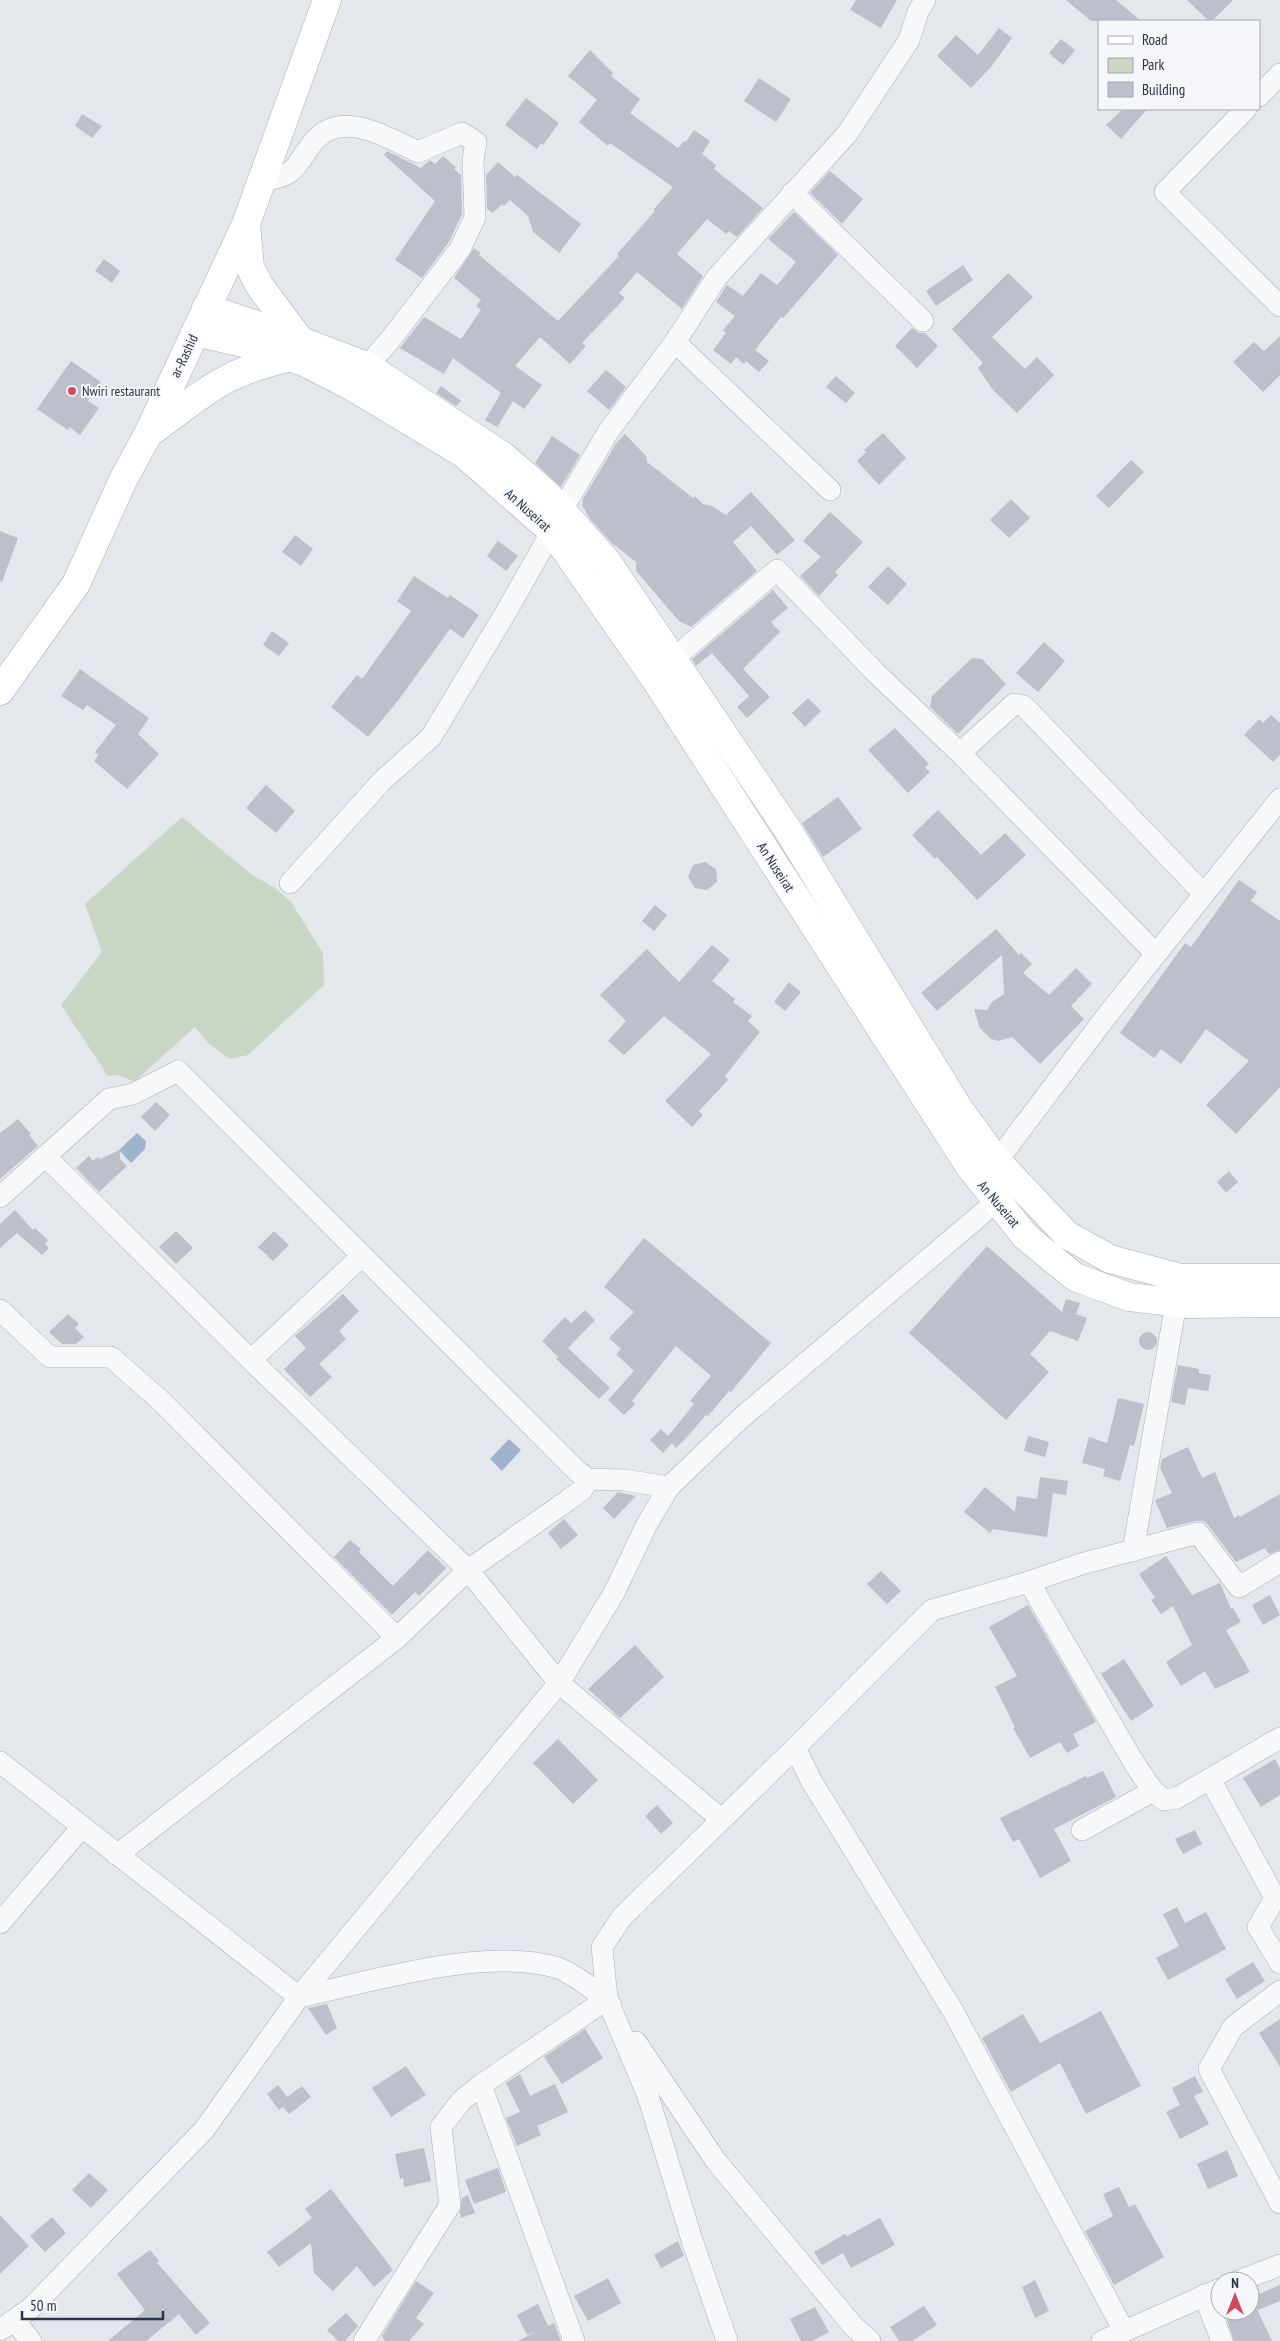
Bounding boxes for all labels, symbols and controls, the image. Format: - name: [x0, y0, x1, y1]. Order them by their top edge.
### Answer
- legend: [1098, 20, 1260, 110]
- text: Road: [1142, 30, 1168, 49]
- text: Park: [1142, 55, 1164, 74]
- text: Building: [1142, 80, 1185, 99]
- street label: ar-Rashid: [166, 331, 202, 381]
- place label: Nwiri restaurant: [82, 382, 160, 400]
- marker: Nwiri restaurant: [66, 385, 78, 397]
- street label: An Nuseirat: [501, 485, 555, 536]
- street label: An Nuseirat: [753, 839, 799, 896]
- street label: An Nuseirat: [974, 1177, 1024, 1231]
- north arrow: [1210, 2271, 1260, 2321]
- text: N: [1231, 2274, 1239, 2292]
- scale bar: [22, 2288, 164, 2320]
- text: 50 m: [30, 2296, 56, 2315]

